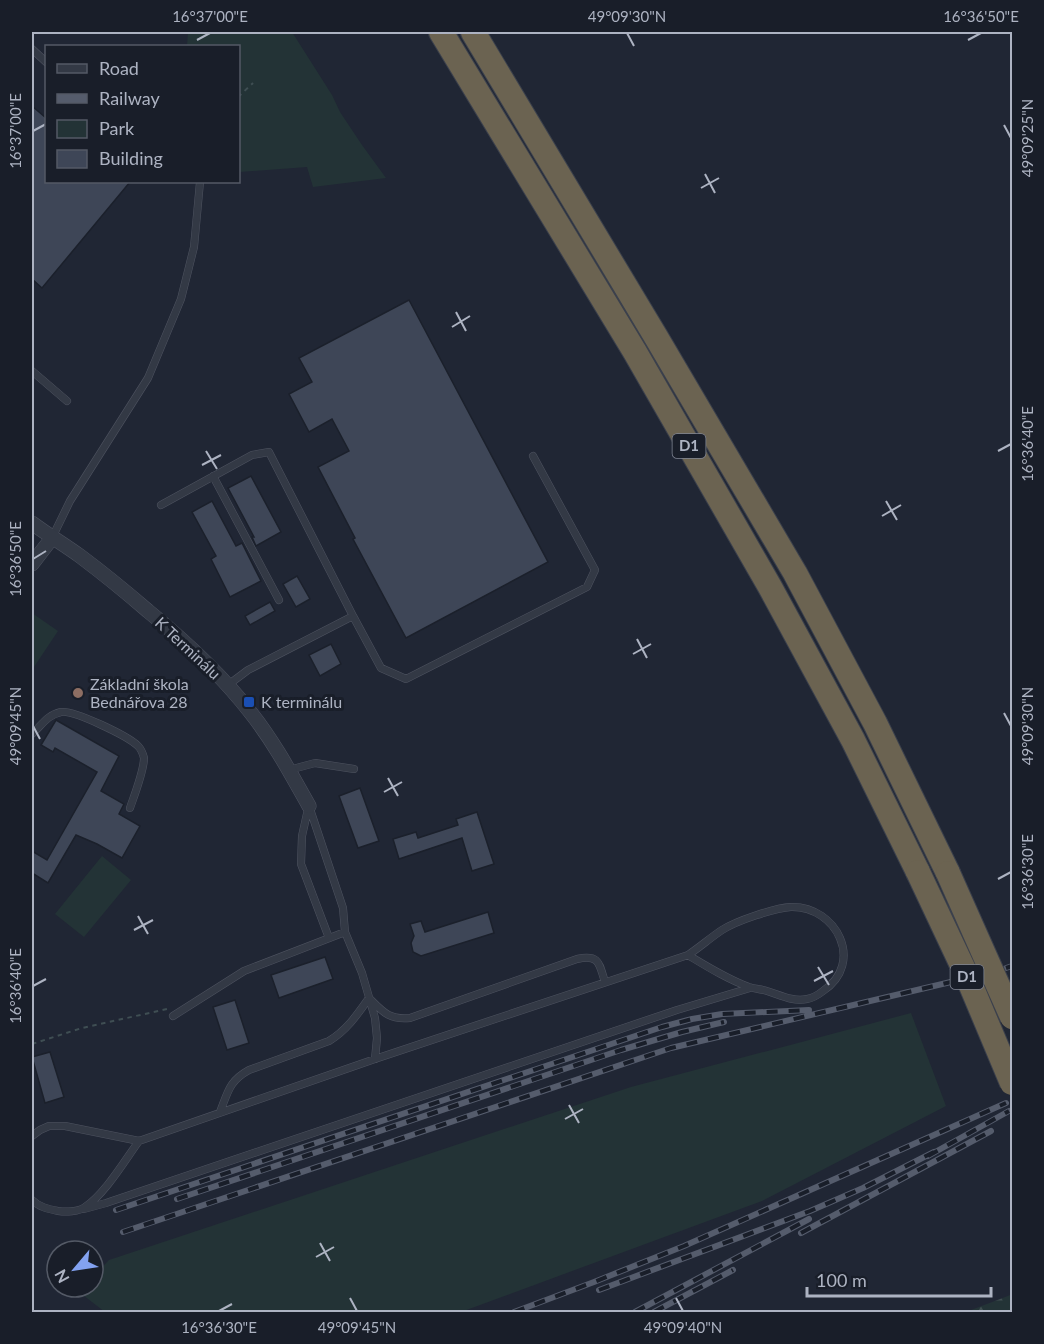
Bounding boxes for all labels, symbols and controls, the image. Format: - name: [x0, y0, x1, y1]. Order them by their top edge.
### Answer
- text: 16°37'00"E: [172, 7, 248, 25]
- text: 49°09'30"N: [588, 7, 666, 25]
- text: 16°36'50"E: [943, 7, 1019, 25]
- legend: [45, 45, 240, 183]
- text: Road: [99, 57, 139, 79]
- text: Railway: [99, 87, 160, 109]
- text: 16°37'00"E: [6, 93, 24, 169]
- text: 49°09'25"N: [1018, 99, 1036, 177]
- text: Park: [99, 117, 135, 139]
- text: Building: [99, 147, 163, 169]
- text: 16°36'40"E: [1018, 406, 1036, 482]
- road number: D1: [672, 434, 706, 458]
- text: 16°36'50"E: [6, 521, 24, 597]
- street label: K Terminálu: [152, 613, 225, 683]
- place label: Základní škola Bednářova 28: [90, 674, 189, 711]
- marker: Základní škola Bednářova 28: [71, 686, 85, 700]
- text: 49°09'45"N: [6, 687, 24, 765]
- text: 49°09'30"N: [1018, 687, 1036, 765]
- place label: K terminálu: [261, 692, 342, 711]
- marker: K terminálu: [242, 695, 256, 709]
- text: 16°36'30"E: [1018, 834, 1036, 910]
- text: 16°36'40"E: [6, 948, 24, 1024]
- road number: D1: [950, 965, 984, 989]
- north arrow: [45, 1239, 105, 1299]
- scale bar: [807, 1260, 992, 1298]
- text: N: [50, 1267, 73, 1287]
- text: 100 m: [816, 1269, 867, 1291]
- text: 16°36'30"E: [181, 1318, 257, 1336]
- text: 49°09'45"N: [318, 1318, 396, 1336]
- text: 49°09'40"N: [644, 1318, 722, 1336]

